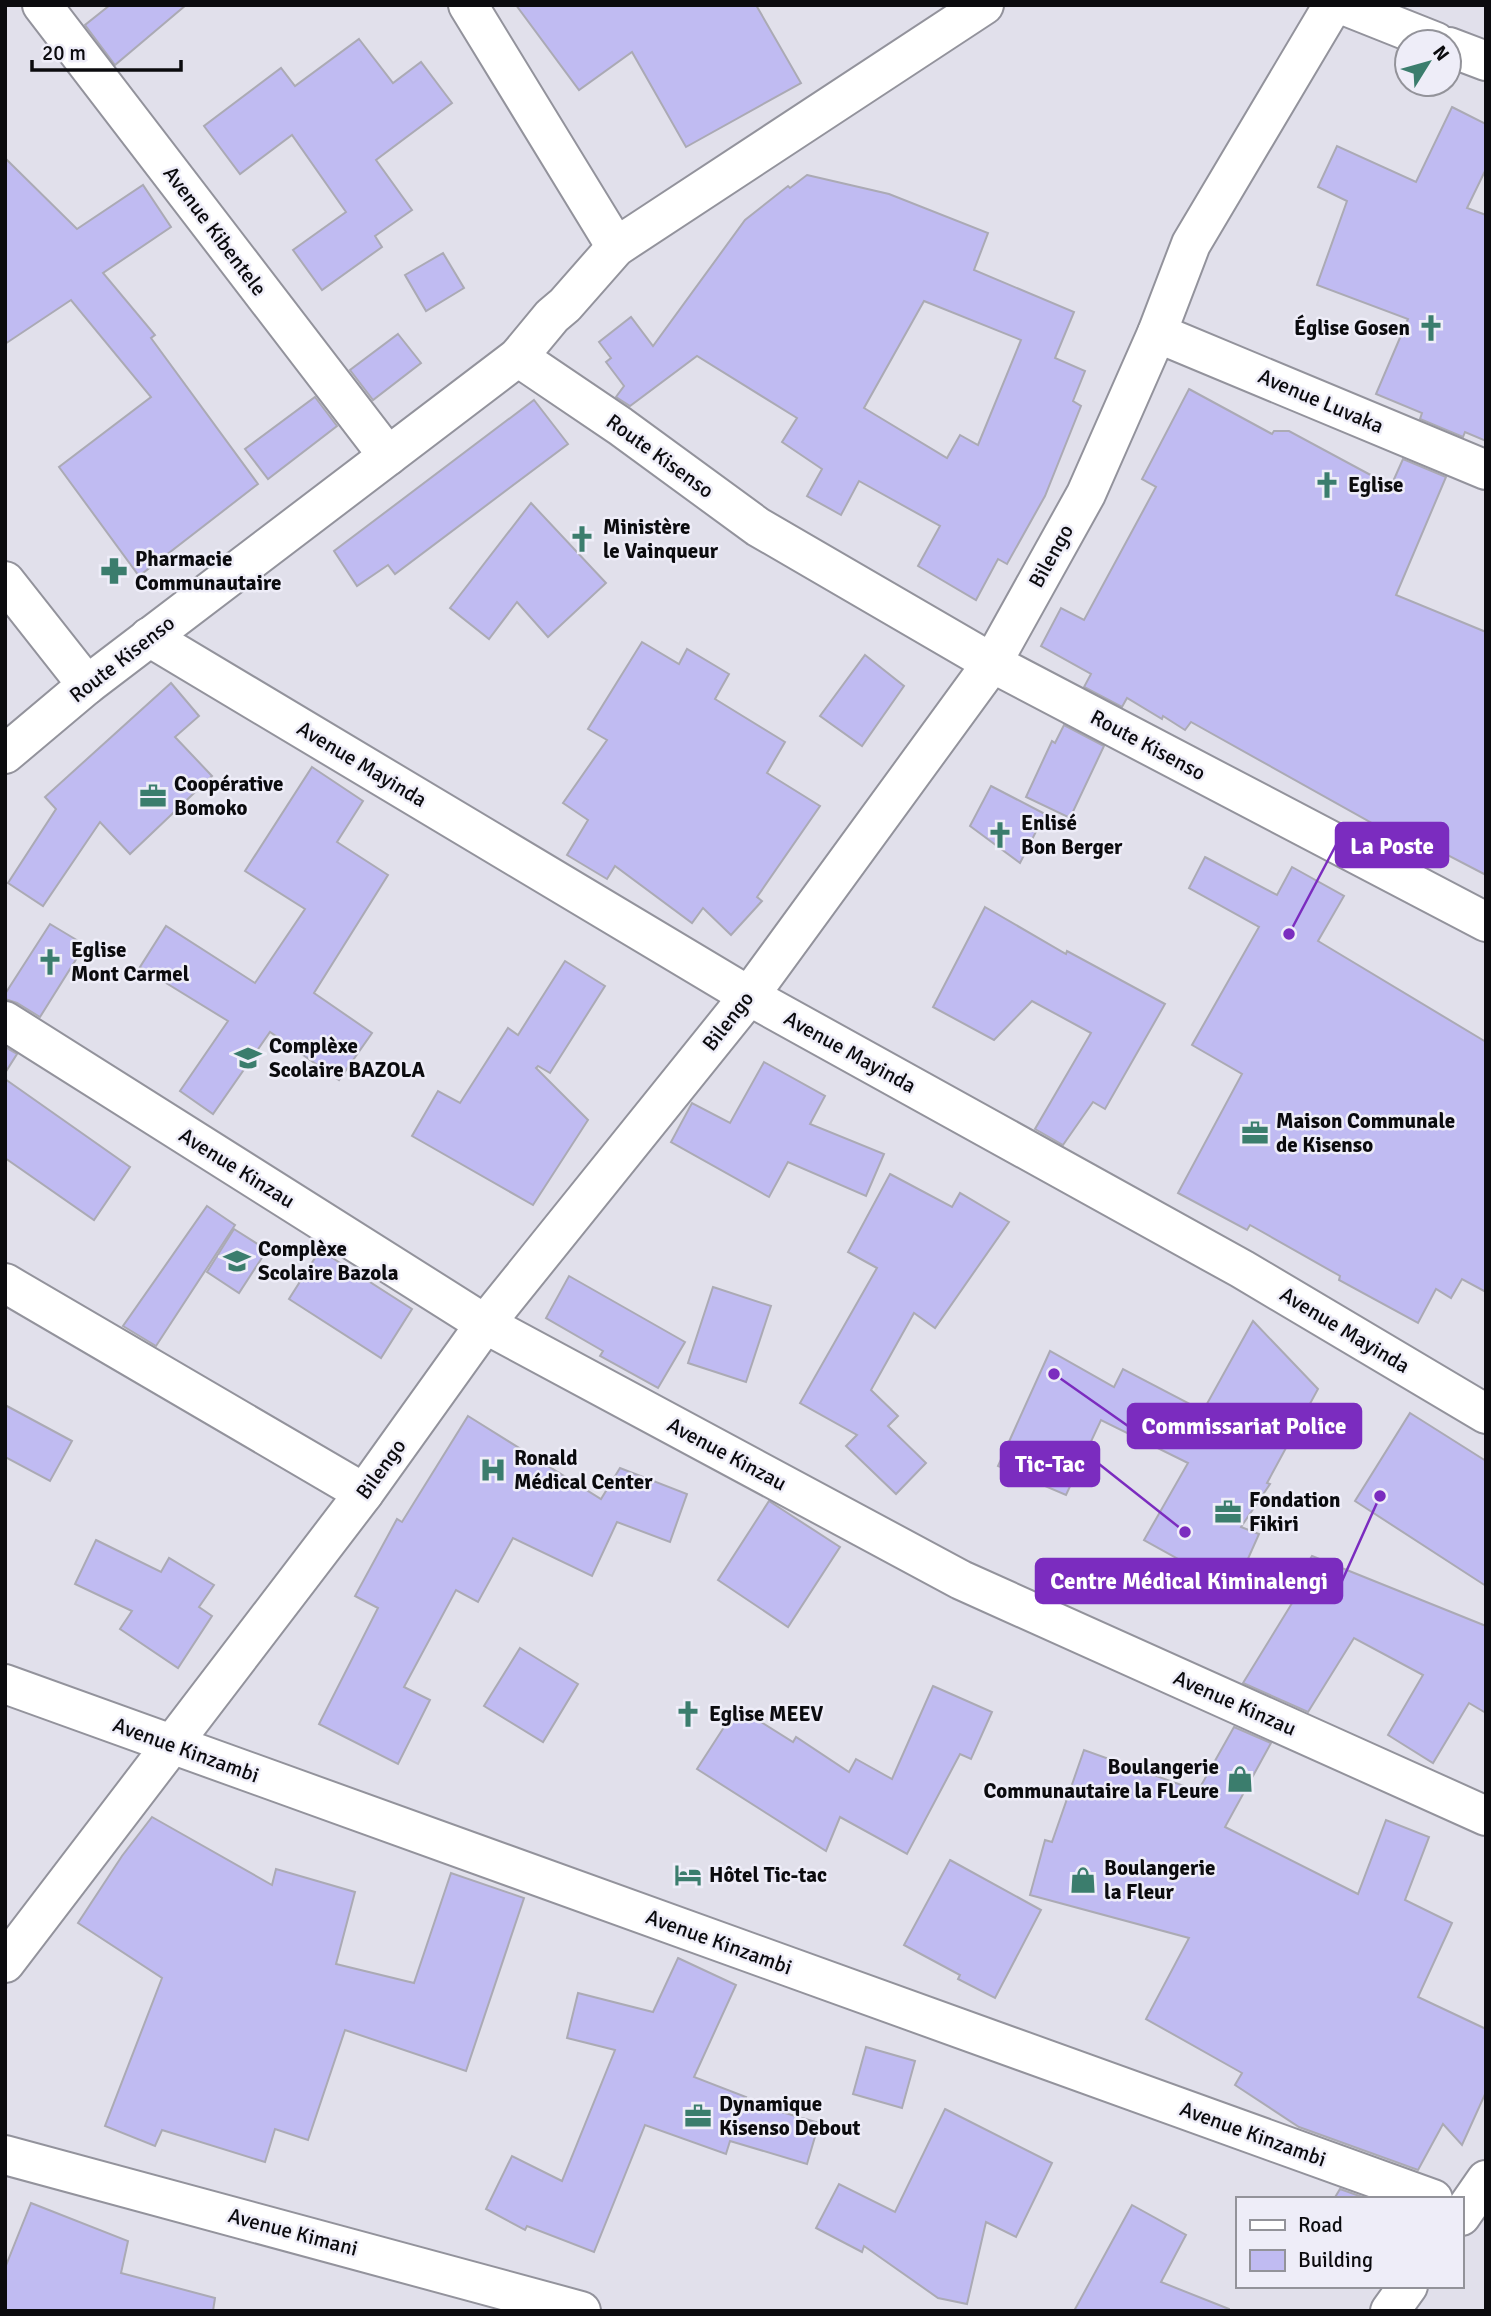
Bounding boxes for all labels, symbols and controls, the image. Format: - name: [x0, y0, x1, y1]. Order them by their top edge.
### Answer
- scale bar: [32, 28, 180, 72]
- north arrow: [1393, 28, 1463, 98]
- text: 20 m: [42, 40, 86, 66]
- text: N: [1427, 41, 1454, 66]
- street label: Avenue Kibentele: [158, 161, 272, 301]
- church icon: Église Gosen: [1416, 313, 1446, 343]
- place label: Église Gosen: [1294, 314, 1410, 341]
- street label: Avenue Luvaka: [1254, 363, 1388, 439]
- street label: Route Kisenso: [601, 408, 719, 504]
- church icon: Eglise: [1312, 470, 1342, 500]
- place label: Eglise: [1348, 472, 1403, 498]
- place label: Ministère le Vainqueur: [603, 514, 719, 564]
- street label: Bilengo: [1023, 520, 1079, 592]
- church icon: Ministère le Vainqueur: [567, 524, 597, 554]
- place label: Pharmacie Communautaire: [135, 546, 281, 596]
- pharmacy icon: Pharmacie Communautaire: [99, 556, 129, 586]
- street label: Route Kisenso: [64, 610, 180, 708]
- street label: Route Kisenso: [1086, 704, 1210, 786]
- street label: Avenue Mayinda: [292, 715, 432, 813]
- place label: Coopérative Bomoko: [174, 771, 283, 821]
- office icon: Coopérative Bomoko: [138, 781, 168, 811]
- place label: Enlisé Bon Berger: [1021, 810, 1123, 860]
- church icon: Enlisé Bon Berger: [985, 820, 1015, 850]
- callout: La Poste: [1336, 823, 1448, 867]
- text: La Poste: [1350, 832, 1434, 861]
- place label: Eglise Mont Carmel: [71, 937, 190, 987]
- church icon: Eglise Mont Carmel: [35, 947, 65, 977]
- street label: Bilengo: [697, 986, 759, 1056]
- street label: Avenue Mayinda: [780, 1005, 920, 1099]
- place label: Complèxe Scolaire BAZOLA: [269, 1033, 425, 1083]
- school or university icon: Complèxe Scolaire BAZOLA: [233, 1043, 263, 1073]
- place label: Maison Communale de Kisenso: [1276, 1108, 1455, 1158]
- office icon: Maison Communale de Kisenso: [1240, 1118, 1270, 1148]
- street label: Avenue Kinzau: [174, 1122, 300, 1214]
- place label: Complèxe Scolaire Bazola: [258, 1236, 399, 1286]
- school or university icon: Complèxe Scolaire Bazola: [222, 1246, 252, 1276]
- street label: Avenue Mayinda: [1275, 1281, 1415, 1379]
- callout: Commissariat Police: [1128, 1404, 1361, 1448]
- street label: Avenue Kinzau: [663, 1412, 791, 1496]
- text: Commissariat Police: [1142, 1412, 1346, 1441]
- street label: Bilengo: [350, 1434, 412, 1504]
- callout: Tic-Tac: [1001, 1442, 1099, 1486]
- place label: Ronald Médical Center: [514, 1445, 653, 1495]
- text: Tic-Tac: [1015, 1450, 1085, 1479]
- hospital icon: Ronald Médical Center: [478, 1455, 508, 1485]
- place label: Fondation Fikiri: [1249, 1487, 1341, 1537]
- office icon: Fondation Fikiri: [1213, 1497, 1243, 1527]
- callout: Centre Médical Kiminalengi: [1036, 1559, 1342, 1603]
- text: Centre Médical Kiminalengi: [1050, 1567, 1328, 1596]
- street label: Avenue Kinzau: [1170, 1664, 1300, 1742]
- church icon: Eglise MEEV: [673, 1699, 703, 1729]
- place label: Eglise MEEV: [709, 1701, 824, 1727]
- street label: Avenue Kinzambi: [109, 1712, 263, 1788]
- place label: Boulangerie Communautaire la FLeure: [984, 1754, 1219, 1804]
- shop icon: Boulangerie Communautaire la FLeure: [1225, 1764, 1255, 1794]
- place label: Boulangerie la Fleur: [1104, 1855, 1215, 1905]
- hotel icon: Hôtel Tic-tac: [673, 1860, 703, 1890]
- place label: Hôtel Tic-tac: [709, 1862, 827, 1888]
- shop icon: Boulangerie la Fleur: [1068, 1865, 1098, 1895]
- street label: Avenue Kinzambi: [642, 1904, 796, 1980]
- place label: Dynamique Kisenso Debout: [719, 2091, 861, 2141]
- street label: Avenue Kinzambi: [1176, 2096, 1330, 2172]
- office icon: Dynamique Kisenso Debout: [683, 2101, 713, 2131]
- legend: [1236, 2197, 1463, 2288]
- street label: Avenue Kimani: [225, 2202, 361, 2262]
- text: Road: [1298, 2212, 1343, 2238]
- text: Building: [1298, 2247, 1373, 2273]

